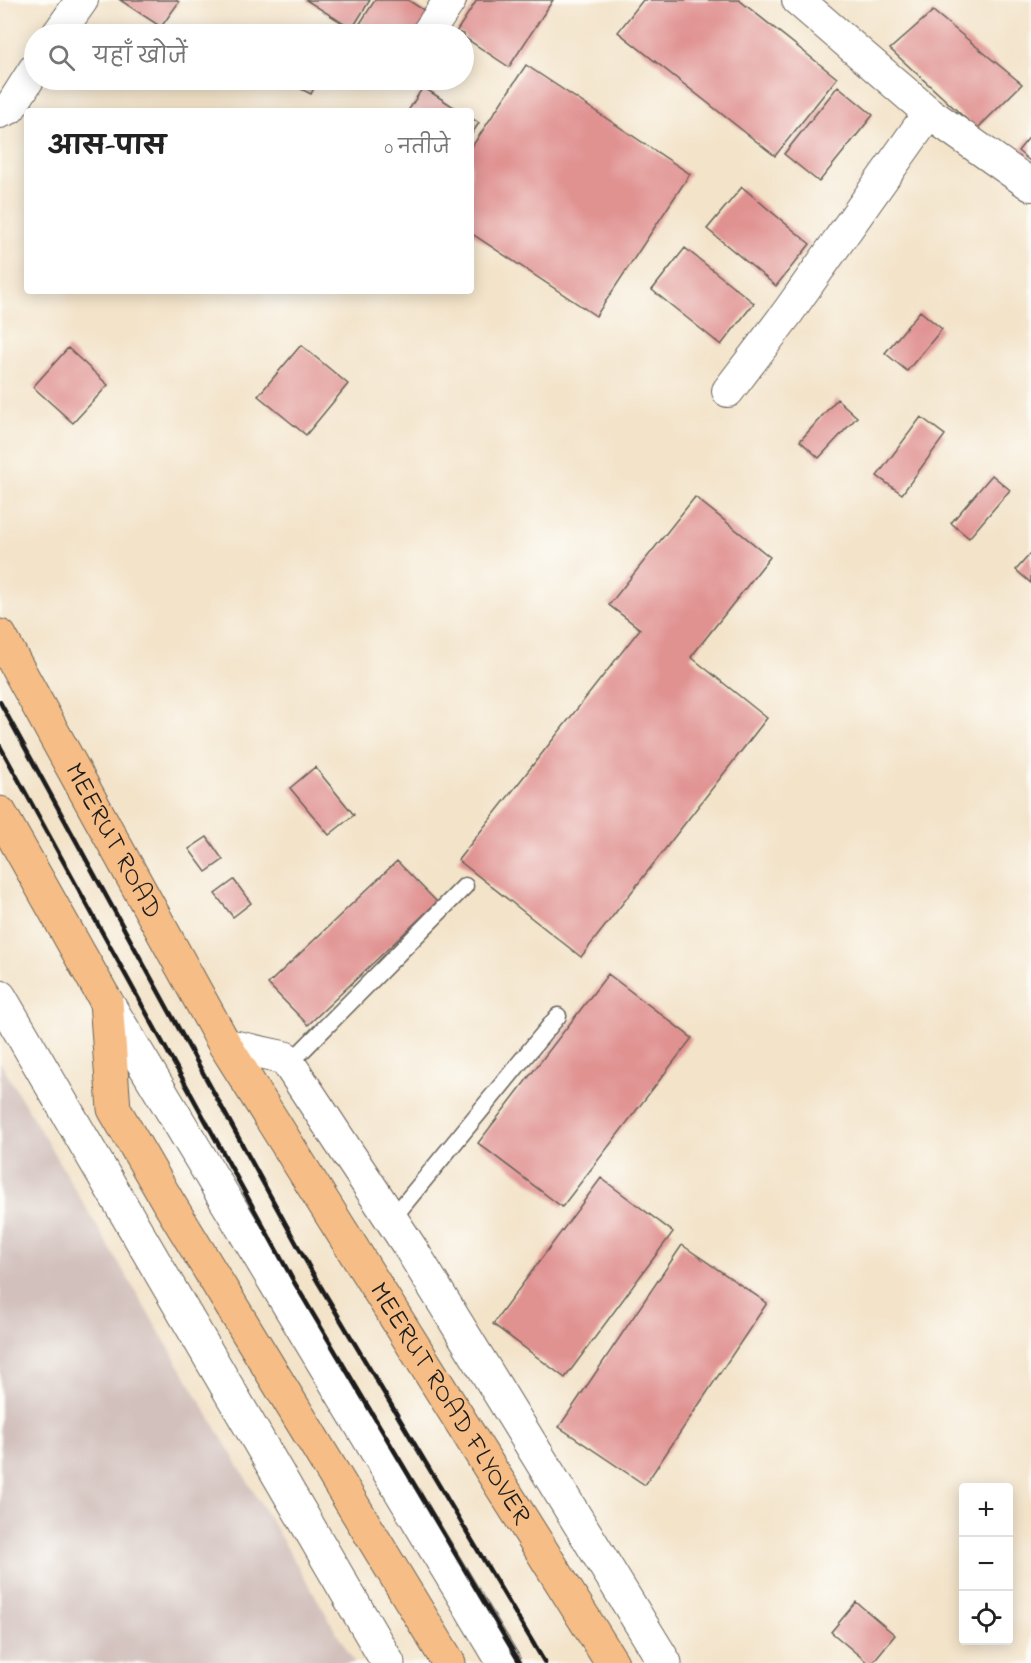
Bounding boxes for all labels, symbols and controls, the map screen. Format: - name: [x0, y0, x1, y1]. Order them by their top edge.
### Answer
- search box: [24, 24, 474, 90]
- icon: search: [45, 41, 78, 74]
- text: यहाँ खोजें: [93, 42, 187, 74]
- text: आस-पास: [48, 129, 166, 167]
- text: 0 नतीजे: [385, 134, 450, 163]
- street label: MEERUT ROAD: [54, 756, 172, 926]
- street label: MEERUT ROAD FLYOVER: [359, 1275, 540, 1532]
- map controls: [959, 1483, 1013, 1645]
- button: +: [959, 1483, 1013, 1537]
- button: −: [959, 1537, 1013, 1591]
- button: locate: [959, 1591, 1013, 1645]

